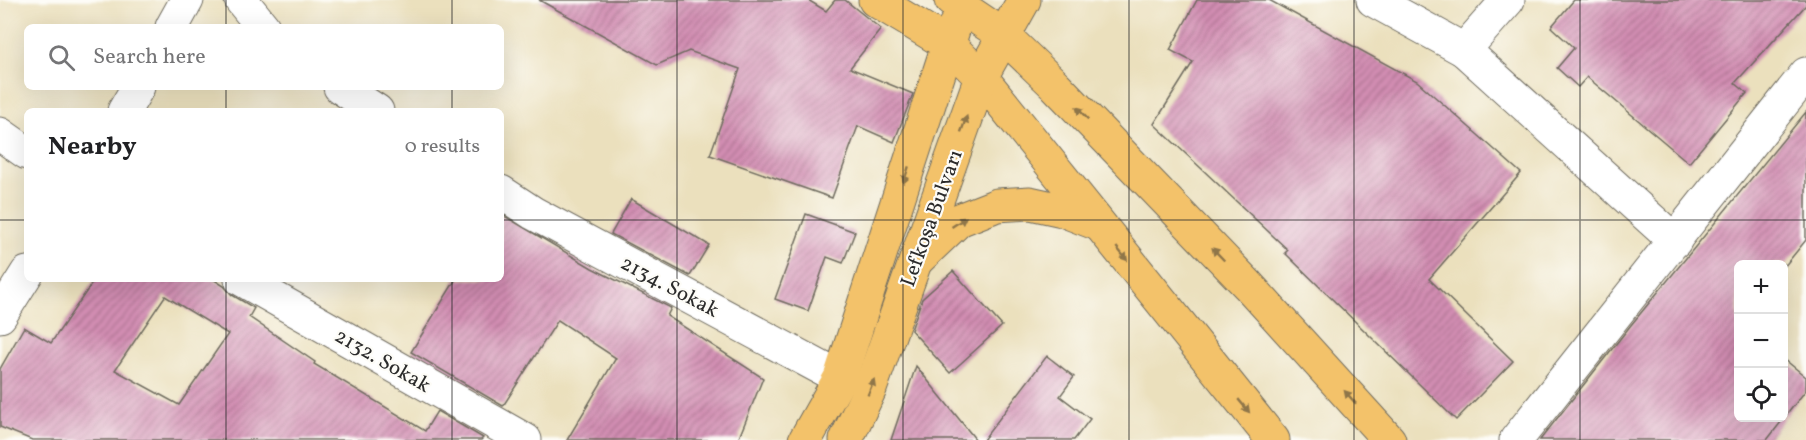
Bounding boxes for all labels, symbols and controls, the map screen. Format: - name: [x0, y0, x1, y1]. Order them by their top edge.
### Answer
- search box: [24, 24, 504, 90]
- icon: search: [45, 41, 78, 74]
- text: Search here: [93, 42, 206, 73]
- one-way arrow: [1076, 107, 1090, 121]
- one-way arrow: [960, 115, 970, 133]
- text: Nearby: [48, 129, 137, 165]
- text: 0 results: [405, 133, 480, 161]
- street label: Lefkoşa Bulvarı: [894, 146, 971, 291]
- one-way arrow: [900, 166, 910, 184]
- one-way arrow: [951, 217, 968, 228]
- one-way arrow: [1116, 246, 1129, 262]
- one-way arrow: [1211, 247, 1225, 261]
- street label: 2134. Sokak: [615, 249, 724, 326]
- map controls: [1734, 260, 1788, 422]
- button: +: [1734, 260, 1788, 314]
- button: −: [1734, 314, 1788, 368]
- street label: 2132. Sokak: [329, 322, 436, 401]
- button: locate: [1734, 368, 1788, 422]
- one-way arrow: [866, 378, 876, 396]
- one-way arrow: [1344, 390, 1357, 405]
- one-way arrow: [1238, 398, 1251, 414]

